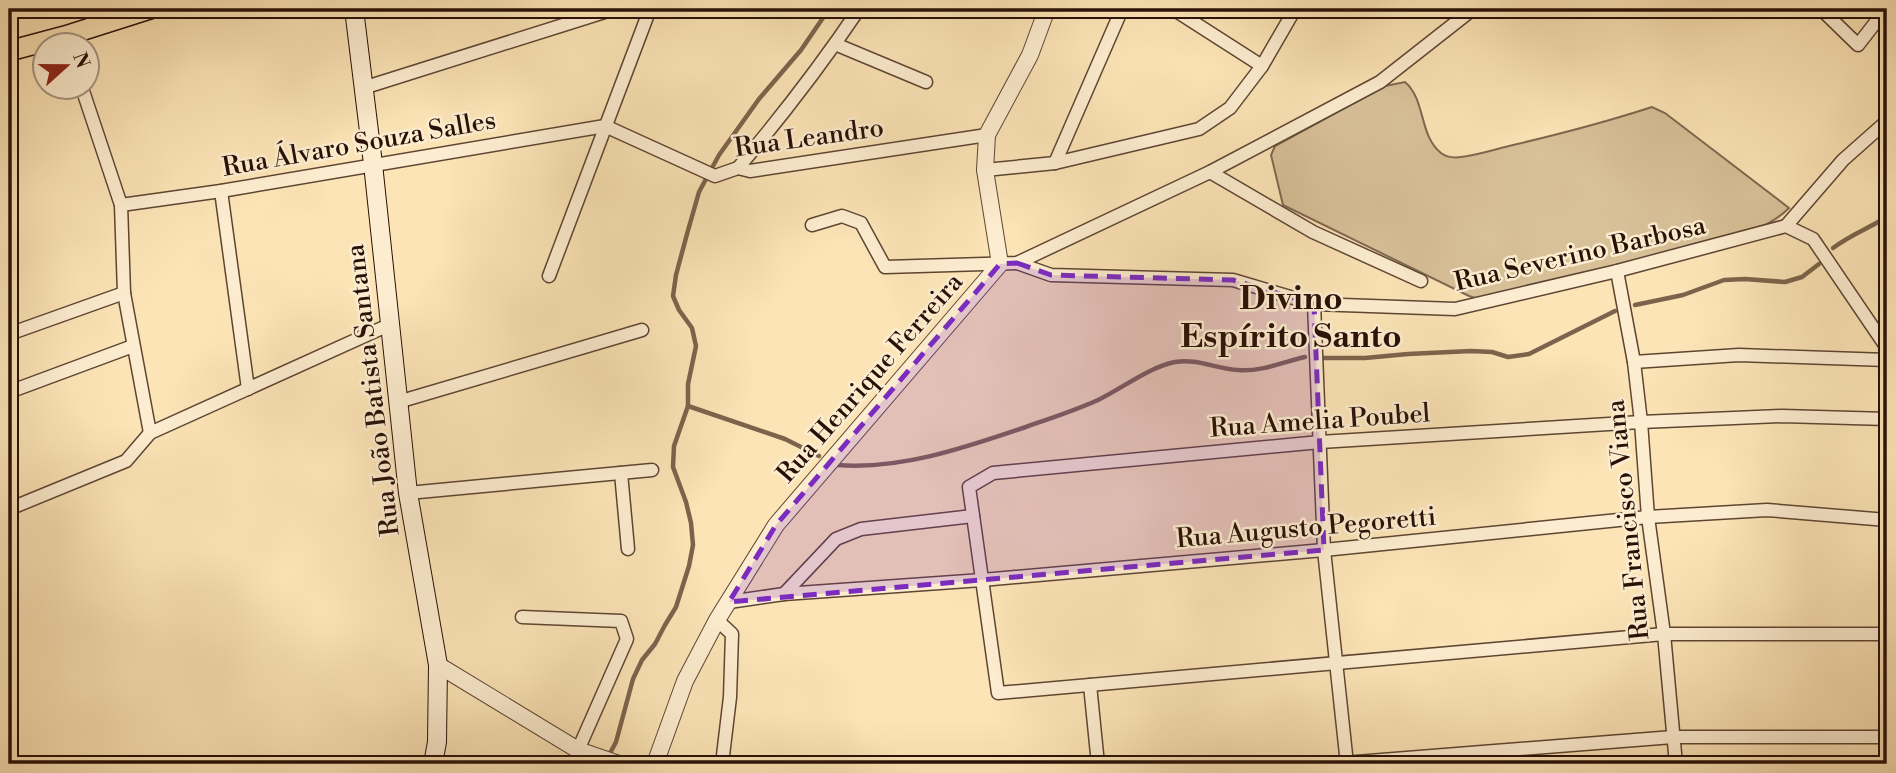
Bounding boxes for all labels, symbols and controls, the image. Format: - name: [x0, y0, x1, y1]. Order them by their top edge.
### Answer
- north arrow: [32, 32, 102, 102]
- text: N: [67, 49, 95, 72]
- street label: Rua Álvaro Souza Salles: [219, 102, 498, 184]
- street label: Rua Leandro: [732, 112, 886, 164]
- street label: Rua Severino Barbosa: [1451, 209, 1710, 299]
- street label: Rua João Batista Santana: [339, 241, 407, 538]
- street label: Rua Henrique Ferreira: [770, 266, 970, 490]
- district label: Divino Espírito Santo: [1180, 279, 1402, 358]
- street label: Rua Amelia Poubel: [1209, 397, 1432, 445]
- street label: Rua Francisco Viana: [1599, 397, 1657, 642]
- street label: Rua Augusto Pegoretti: [1175, 501, 1437, 555]

